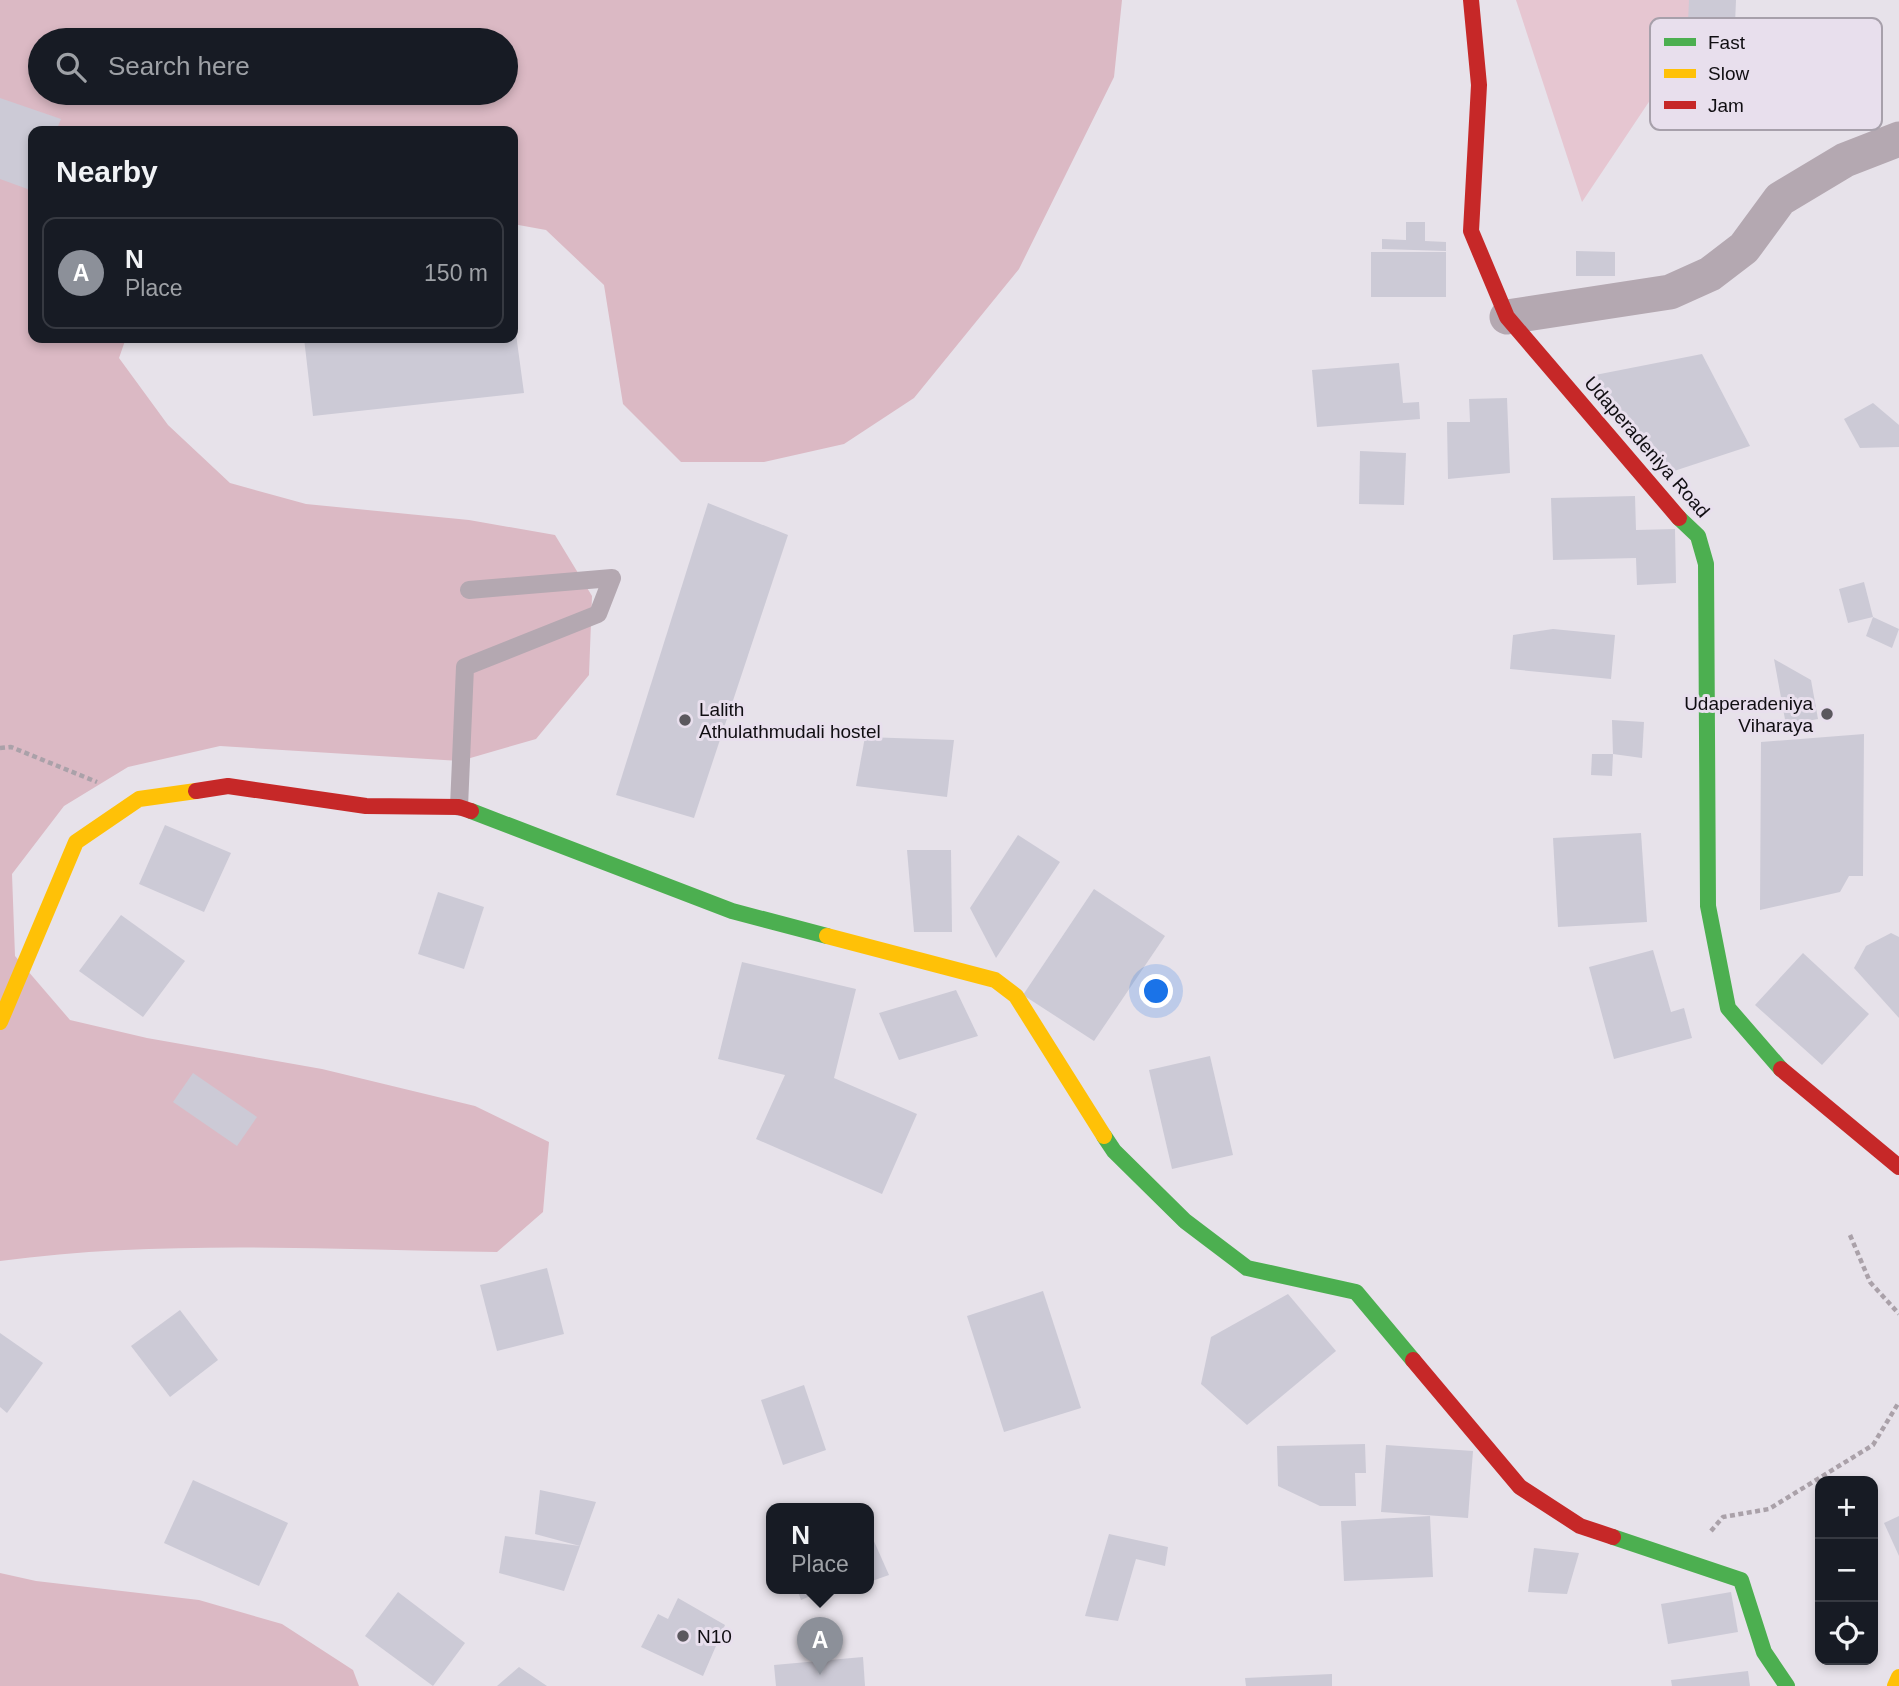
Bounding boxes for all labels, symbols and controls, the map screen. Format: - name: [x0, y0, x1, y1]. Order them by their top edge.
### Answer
- legend: [1650, 18, 1882, 130]
- search box: [28, 28, 518, 105]
- text: Fast: [1708, 32, 1746, 53]
- icon: search: [52, 48, 90, 86]
- text: Search here: [108, 51, 250, 81]
- text: Slow: [1708, 63, 1749, 84]
- text: Jam: [1708, 95, 1744, 116]
- text: Nearby: [56, 155, 158, 188]
- text: N: [125, 244, 144, 274]
- text: A: [73, 260, 89, 286]
- text: 150 m: [424, 260, 488, 286]
- text: Place: [125, 275, 183, 301]
- street label: Udaperadeniya Road: [1580, 372, 1714, 522]
- place label: Udaperadeniya Viharaya: [1684, 693, 1813, 736]
- place label: Lalith Athulathmudali hostel: [699, 699, 881, 742]
- marker: Udaperadeniya Viharaya: [1819, 706, 1835, 722]
- marker: Lalith Athulathmudali hostel: [677, 712, 693, 728]
- your location: [1139, 974, 1173, 1008]
- map controls: [1815, 1476, 1878, 1665]
- button: +: [1815, 1476, 1878, 1539]
- popup: [766, 1503, 874, 1594]
- text: N: [791, 1520, 810, 1550]
- button: −: [1815, 1539, 1878, 1602]
- text: Place: [791, 1551, 849, 1577]
- button: locate: [1815, 1602, 1878, 1665]
- pin: A: [797, 1617, 843, 1675]
- place label: N10: [697, 1626, 732, 1647]
- marker: N10: [675, 1628, 691, 1644]

